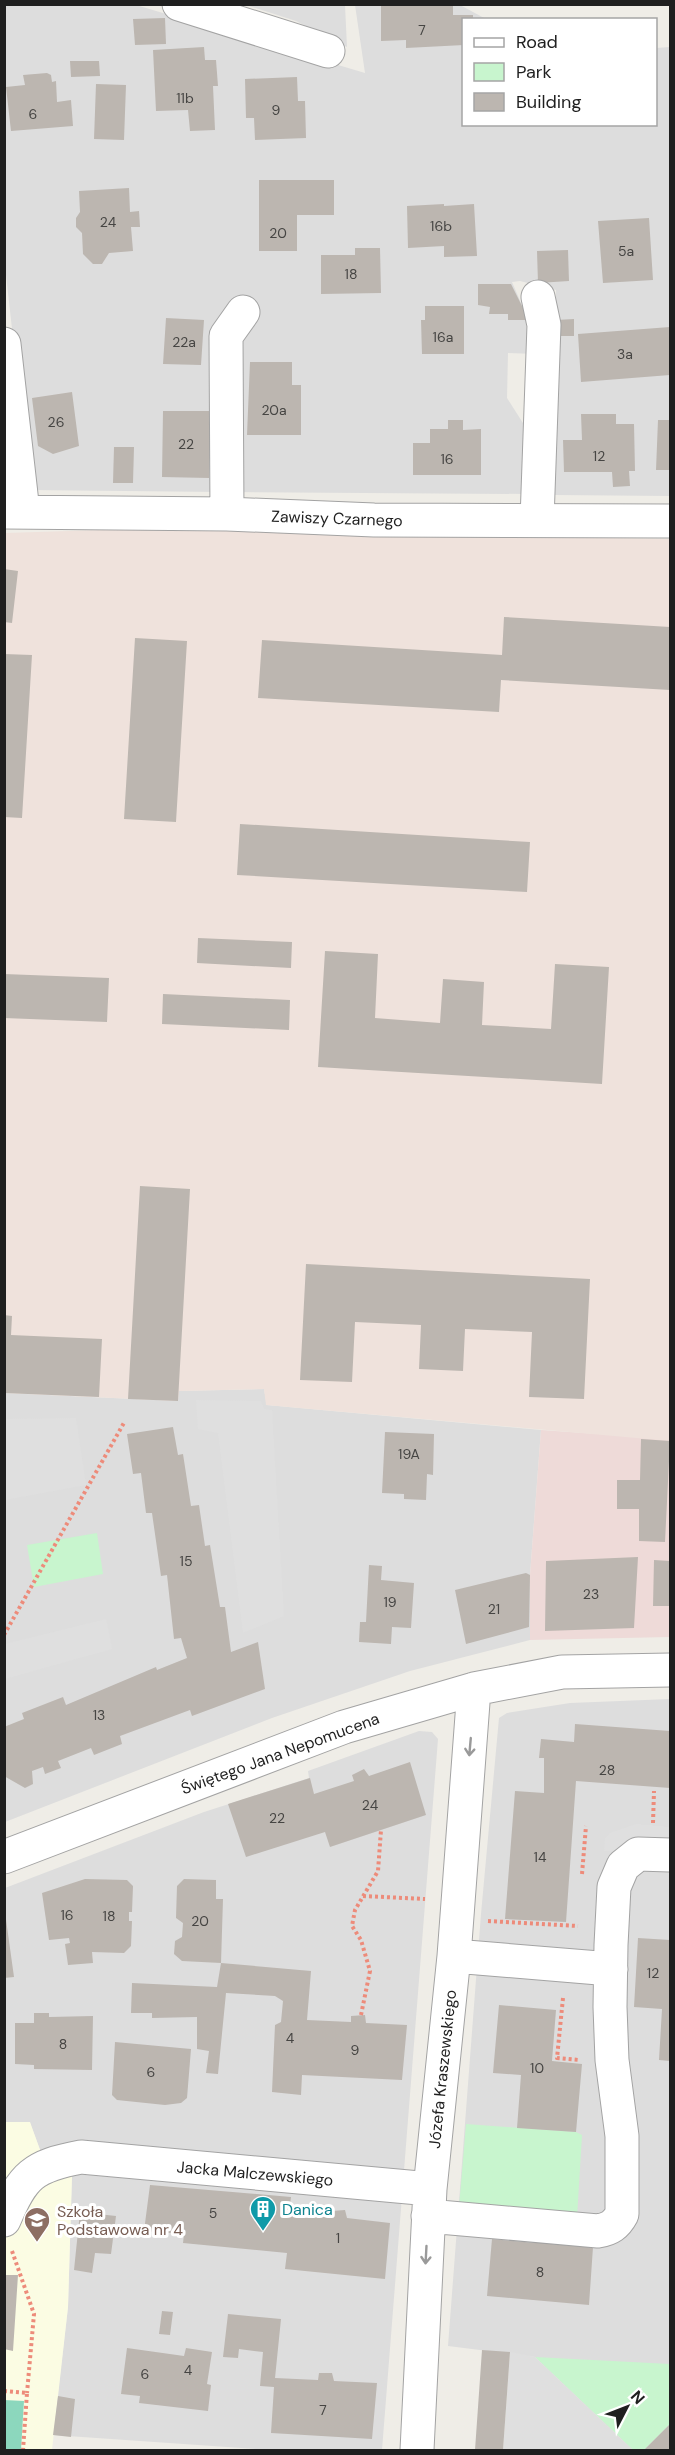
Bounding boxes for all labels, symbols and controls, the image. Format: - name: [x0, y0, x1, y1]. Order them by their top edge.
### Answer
- legend: [462, 18, 657, 126]
- house number: 7: [418, 21, 426, 39]
- text: Road: [516, 30, 558, 54]
- text: Park: [516, 60, 552, 84]
- house number: 11b: [176, 89, 194, 107]
- text: Building: [516, 90, 581, 114]
- house number: 9: [272, 101, 281, 119]
- house number: 6: [29, 105, 37, 123]
- house number: 24: [100, 213, 117, 231]
- house number: 16b: [430, 217, 452, 235]
- house number: 20: [269, 224, 287, 242]
- house number: 5a: [618, 242, 634, 260]
- house number: 18: [345, 265, 357, 283]
- house number: 16a: [433, 328, 453, 346]
- house number: 22a: [172, 333, 196, 351]
- house number: 3a: [617, 345, 633, 363]
- house number: 20a: [261, 401, 287, 419]
- house number: 26: [48, 413, 64, 431]
- house number: 22: [178, 435, 194, 453]
- house number: 12: [593, 447, 605, 465]
- house number: 16: [440, 450, 454, 468]
- street label: Zawiszy Czarnego: [271, 506, 403, 531]
- house number: 19A: [398, 1445, 420, 1463]
- house number: 15: [180, 1552, 192, 1570]
- house number: 23: [583, 1585, 599, 1603]
- house number: 19: [383, 1593, 397, 1611]
- house number: 21: [488, 1600, 500, 1618]
- house number: 13: [93, 1706, 105, 1724]
- street label: Świętego Jana Nepomucena: [178, 1708, 382, 1799]
- one-way arrow: [464, 1737, 475, 1757]
- house number: 28: [599, 1761, 615, 1779]
- house number: 24: [362, 1796, 379, 1814]
- house number: 22: [269, 1809, 285, 1827]
- house number: 14: [534, 1848, 547, 1866]
- house number: 16: [60, 1906, 74, 1924]
- house number: 18: [103, 1907, 115, 1925]
- house number: 20: [191, 1912, 209, 1930]
- house number: 12: [647, 1964, 659, 1982]
- street label: Józefa Kraszewskiego: [424, 1989, 461, 2149]
- house number: 4: [286, 2029, 295, 2047]
- house number: 8: [59, 2035, 67, 2053]
- house number: 9: [351, 2041, 360, 2059]
- house number: 10: [530, 2059, 544, 2077]
- house number: 6: [147, 2063, 155, 2081]
- street label: Jacka Malczewskiego: [176, 2156, 334, 2191]
- building icon: Danica: [248, 2194, 278, 2232]
- place label: Danica: [282, 2199, 333, 2220]
- place label: Szkoła Podstawowa nr 4: [57, 2201, 183, 2240]
- house number: 5: [209, 2204, 217, 2222]
- school or university icon: Szkoła Podstawowa nr 4: [22, 2205, 52, 2243]
- house number: 1: [336, 2229, 340, 2247]
- one-way arrow: [421, 2245, 432, 2265]
- house number: 8: [536, 2263, 544, 2281]
- house number: 4: [184, 2361, 193, 2379]
- house number: 6: [141, 2365, 149, 2383]
- north arrow: [597, 2377, 657, 2437]
- text: N: [626, 2386, 649, 2409]
- house number: 7: [319, 2401, 327, 2419]

